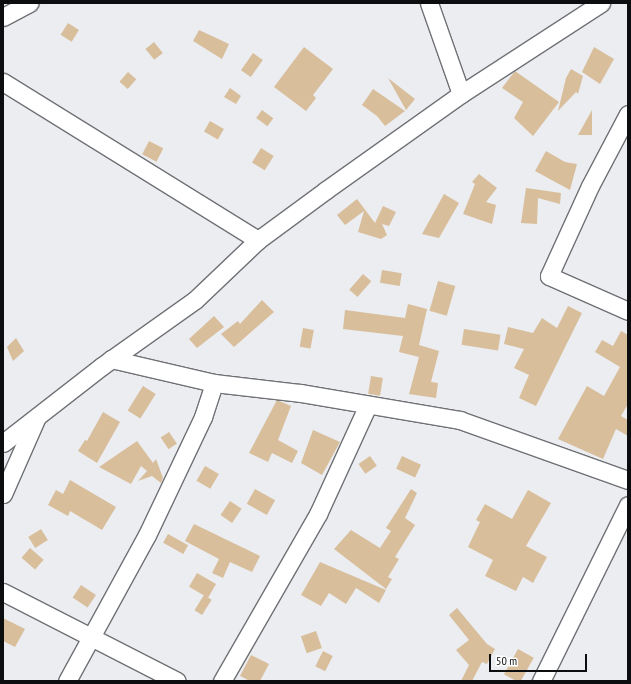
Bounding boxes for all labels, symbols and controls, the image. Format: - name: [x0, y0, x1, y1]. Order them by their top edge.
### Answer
- scale bar: [491, 646, 589, 672]
- text: 50 m: [496, 653, 517, 668]

